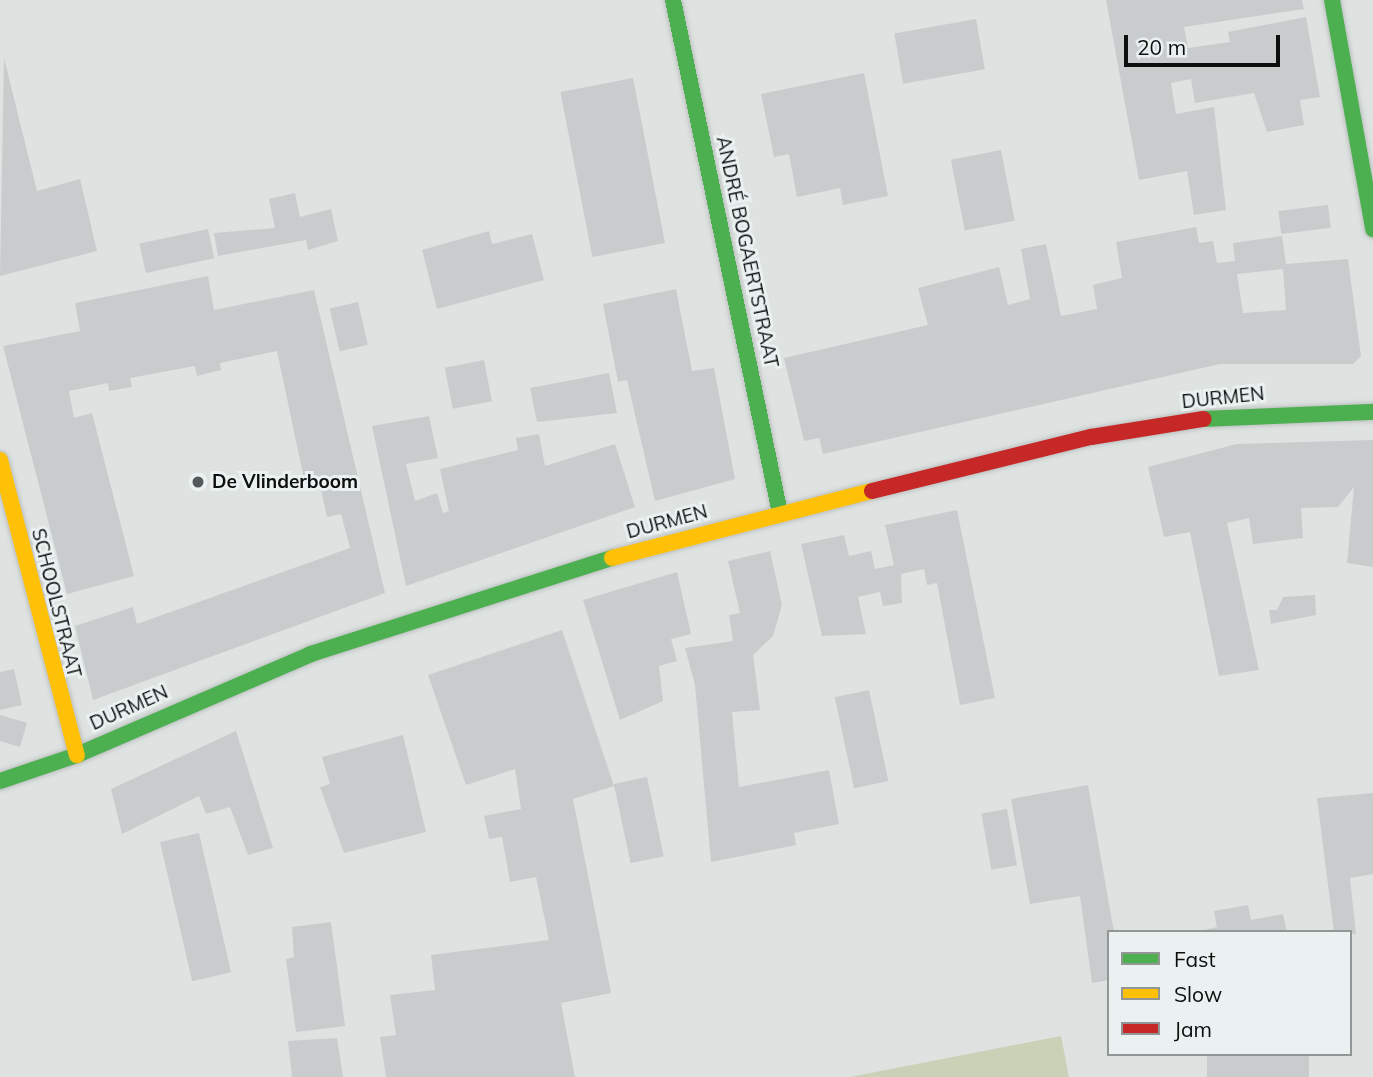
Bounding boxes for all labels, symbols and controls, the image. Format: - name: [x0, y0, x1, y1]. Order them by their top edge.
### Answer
- scale bar: [1128, 21, 1284, 65]
- text: 20 m: [1137, 34, 1186, 60]
- street label: ANDRÉ BOGAERTSTRAAT: [711, 134, 783, 370]
- street label: DURMEN: [1181, 382, 1265, 414]
- place label: De Vlinderboom: [212, 471, 358, 493]
- marker: De Vlinderboom: [190, 474, 206, 490]
- street label: DURMEN: [624, 500, 710, 544]
- street label: SCHOOLSTRAAT: [26, 526, 86, 680]
- street label: DURMEN: [87, 681, 171, 735]
- legend: [1107, 930, 1352, 1056]
- text: Fast: [1174, 946, 1216, 972]
- text: Slow: [1174, 981, 1222, 1007]
- text: Jam: [1174, 1016, 1212, 1042]

